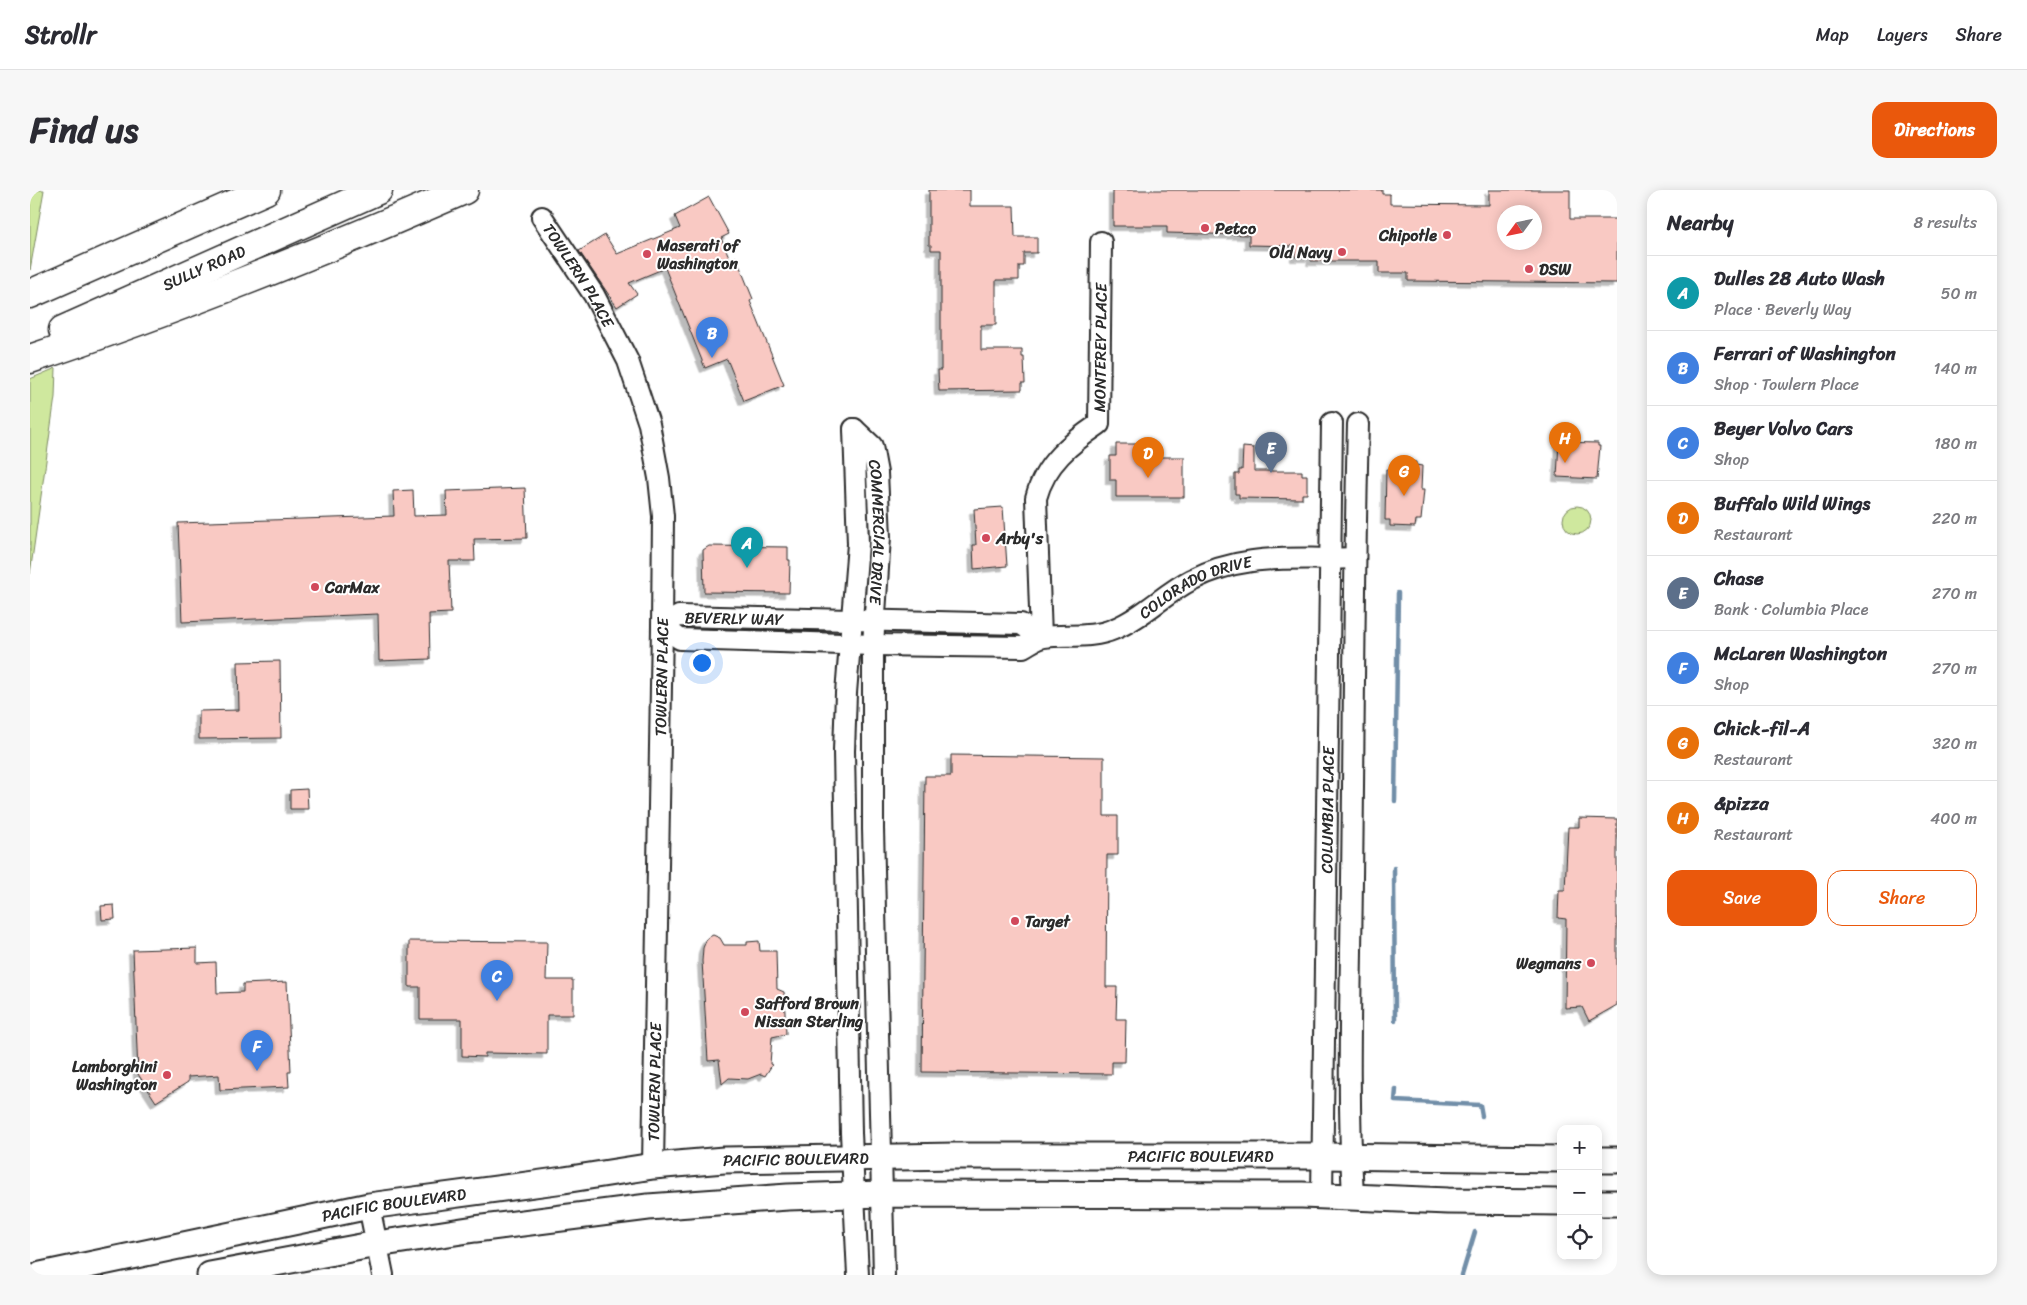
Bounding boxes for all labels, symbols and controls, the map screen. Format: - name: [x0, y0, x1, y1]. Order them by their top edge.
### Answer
- text: Strollr: [25, 14, 96, 56]
- text: Map: [1816, 19, 1849, 51]
- text: Layers: [1877, 19, 1928, 51]
- text: Share: [1956, 19, 2002, 51]
- text: Find us: [30, 99, 138, 161]
- button: Directions: [1872, 102, 1997, 158]
- text: Nearby: [1667, 204, 1733, 242]
- north arrow: [1497, 205, 1542, 250]
- text: 8 results: [1914, 208, 1977, 237]
- place label: Petco: [1215, 214, 1257, 243]
- street label: TOWLERN PLACE: [535, 217, 623, 334]
- place label: Chipotle: [1378, 221, 1437, 250]
- marker: Petco: [1199, 222, 1211, 234]
- marker: Chipotle: [1441, 229, 1453, 241]
- place label: Maserati of Washington: [656, 231, 741, 278]
- street label: SULLY ROAD: [158, 236, 251, 299]
- place label: Old Navy: [1269, 238, 1333, 267]
- marker: Old Navy: [1336, 246, 1348, 258]
- marker: Maserati of Washington: [641, 248, 653, 260]
- place label: DSW: [1539, 255, 1572, 284]
- text: Dulles 28 Auto Wash: [1714, 262, 1885, 295]
- marker: DSW: [1523, 263, 1535, 275]
- text: A: [1678, 279, 1688, 308]
- text: 50 m: [1941, 279, 1977, 308]
- street label: MONTEREY PLACE: [1085, 282, 1116, 412]
- text: Place · Beverly Way: [1714, 295, 1851, 324]
- pin: B: [696, 317, 728, 358]
- text: Ferrari of Washington: [1714, 337, 1896, 370]
- text: B: [1678, 354, 1688, 383]
- text: 140 m: [1934, 354, 1977, 383]
- text: Shop · Towlern Place: [1714, 370, 1859, 399]
- text: Beyer Volvo Cars: [1714, 412, 1853, 445]
- pin: H: [1549, 422, 1581, 463]
- text: C: [1678, 429, 1688, 458]
- text: 180 m: [1934, 429, 1977, 458]
- pin: E: [1255, 432, 1287, 473]
- pin: D: [1132, 437, 1164, 478]
- text: Shop: [1714, 445, 1749, 474]
- pin: G: [1388, 455, 1420, 496]
- street label: COMMERCIAL DRIVE: [860, 457, 894, 606]
- text: Buffalo Wild Wings: [1714, 487, 1870, 520]
- text: D: [1678, 504, 1688, 533]
- text: 220 m: [1932, 504, 1977, 533]
- text: Restaurant: [1714, 520, 1793, 549]
- place label: Arby's: [995, 524, 1044, 553]
- pin: A: [731, 527, 763, 568]
- marker: Arby's: [980, 532, 992, 544]
- street label: COLORADO DRIVE: [1132, 547, 1255, 627]
- text: Chase: [1714, 562, 1764, 595]
- place label: CarMax: [324, 573, 380, 602]
- text: E: [1679, 579, 1687, 608]
- text: 270 m: [1932, 579, 1977, 608]
- marker: CarMax: [309, 581, 321, 593]
- text: Bank · Columbia Place: [1714, 595, 1869, 624]
- street label: BEVERLY WAY: [684, 603, 785, 634]
- street label: TOWLERN PLACE: [646, 616, 677, 737]
- text: McLaren Washington: [1714, 637, 1887, 670]
- your location: [689, 650, 715, 676]
- text: F: [1679, 654, 1687, 683]
- text: 270 m: [1932, 654, 1977, 683]
- text: Shop: [1714, 670, 1749, 699]
- text: Chick-fil-A: [1714, 712, 1810, 745]
- text: G: [1678, 729, 1688, 758]
- text: 320 m: [1932, 729, 1977, 758]
- street label: COLUMBIA PLACE: [1312, 745, 1343, 874]
- text: Restaurant: [1714, 745, 1793, 774]
- text: &pizza: [1714, 787, 1769, 820]
- text: H: [1677, 804, 1689, 833]
- text: 400 m: [1930, 804, 1977, 833]
- text: Restaurant: [1714, 820, 1793, 849]
- button: Save: [1667, 870, 1817, 926]
- button: Share: [1827, 870, 1977, 926]
- place label: Target: [1025, 907, 1071, 936]
- marker: Target: [1009, 915, 1021, 927]
- place label: Wegmans: [1516, 949, 1582, 978]
- marker: Wegmans: [1585, 957, 1597, 969]
- pin: C: [481, 960, 513, 1001]
- place label: Safford Brown Nissan Sterling: [754, 989, 864, 1036]
- marker: Safford Brown Nissan Sterling: [739, 1006, 751, 1018]
- street label: TOWLERN PLACE: [639, 1021, 670, 1142]
- pin: F: [241, 1030, 273, 1071]
- place label: Lamborghini Washington: [72, 1052, 159, 1099]
- marker: Lamborghini Washington: [161, 1069, 173, 1081]
- map controls: [1557, 1125, 1602, 1260]
- button: +: [1557, 1125, 1602, 1170]
- street label: PACIFIC BOULEVARD: [1128, 1142, 1274, 1171]
- street label: PACIFIC BOULEVARD: [723, 1143, 869, 1175]
- button: −: [1557, 1170, 1602, 1215]
- street label: PACIFIC BOULEVARD: [319, 1179, 468, 1231]
- button: locate: [1557, 1215, 1602, 1260]

